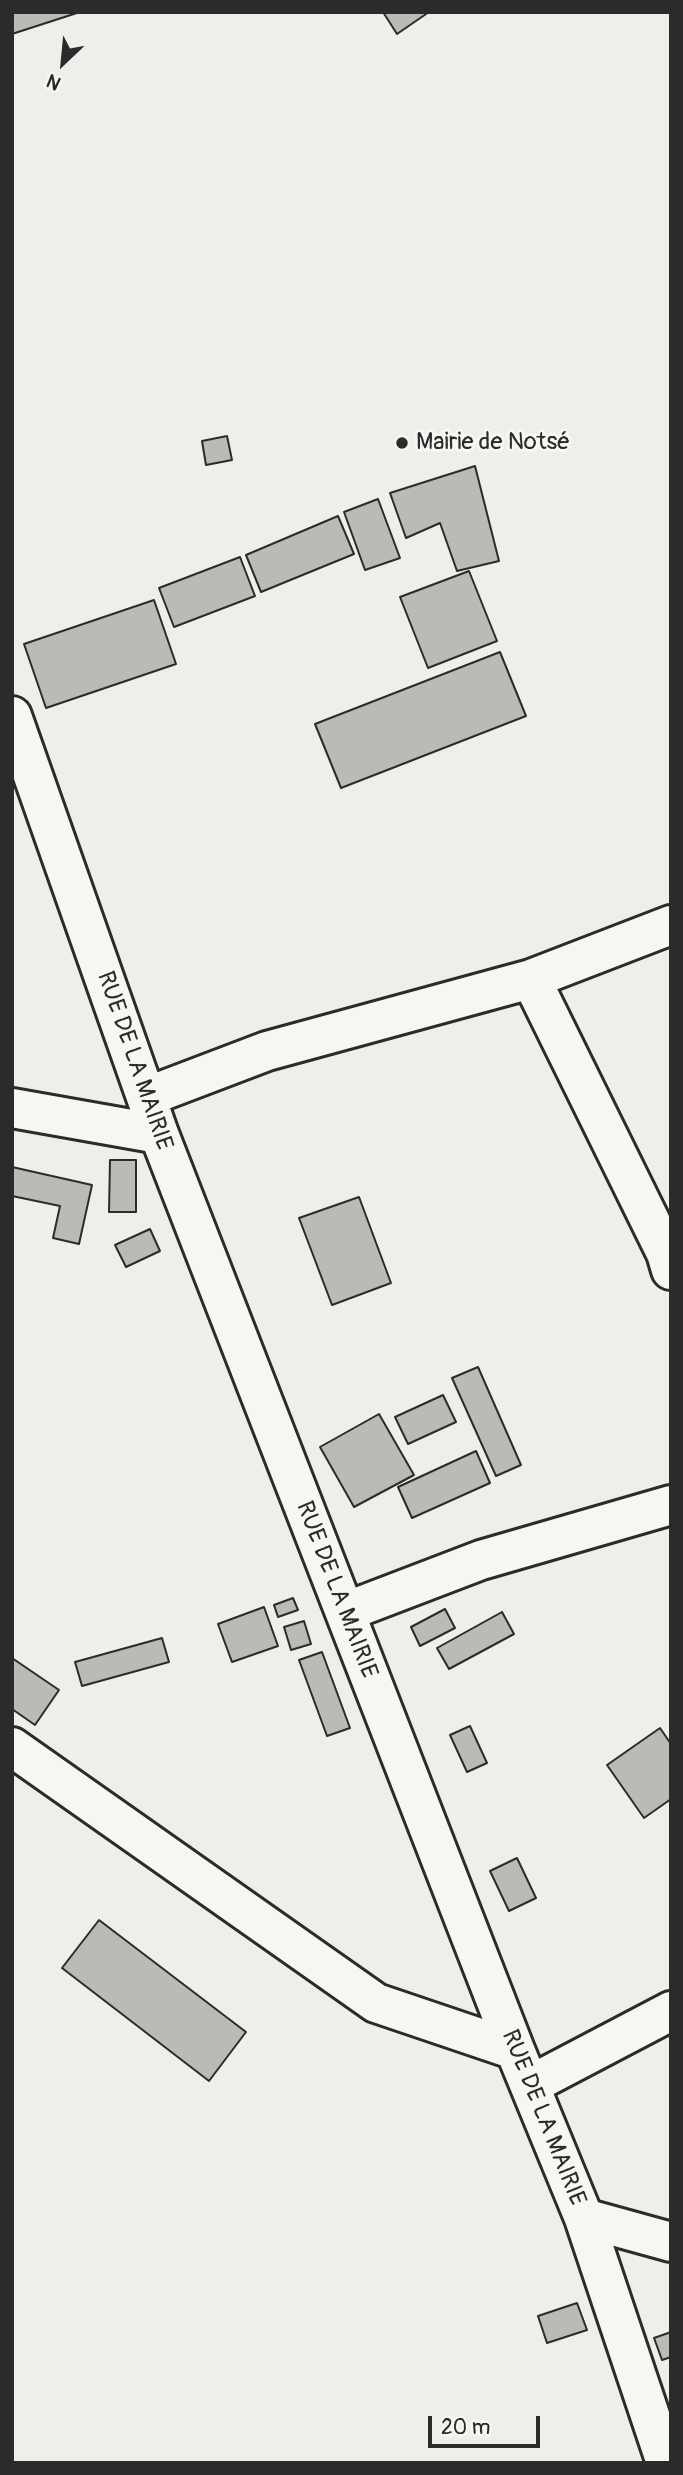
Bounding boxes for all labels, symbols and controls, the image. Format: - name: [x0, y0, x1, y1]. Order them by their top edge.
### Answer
- north arrow: [28, 28, 98, 98]
- text: N: [43, 68, 65, 95]
- place label: Mairie de Notsé: [416, 429, 570, 457]
- marker: Mairie de Notsé: [394, 435, 410, 451]
- street label: RUE DE LA MAIRIE: [90, 968, 178, 1154]
- street label: RUE DE LA MAIRIE: [289, 1497, 383, 1683]
- street label: RUE DE LA MAIRIE: [495, 2026, 591, 2210]
- scale bar: [431, 2402, 543, 2446]
- text: 20 m: [441, 2414, 490, 2441]

